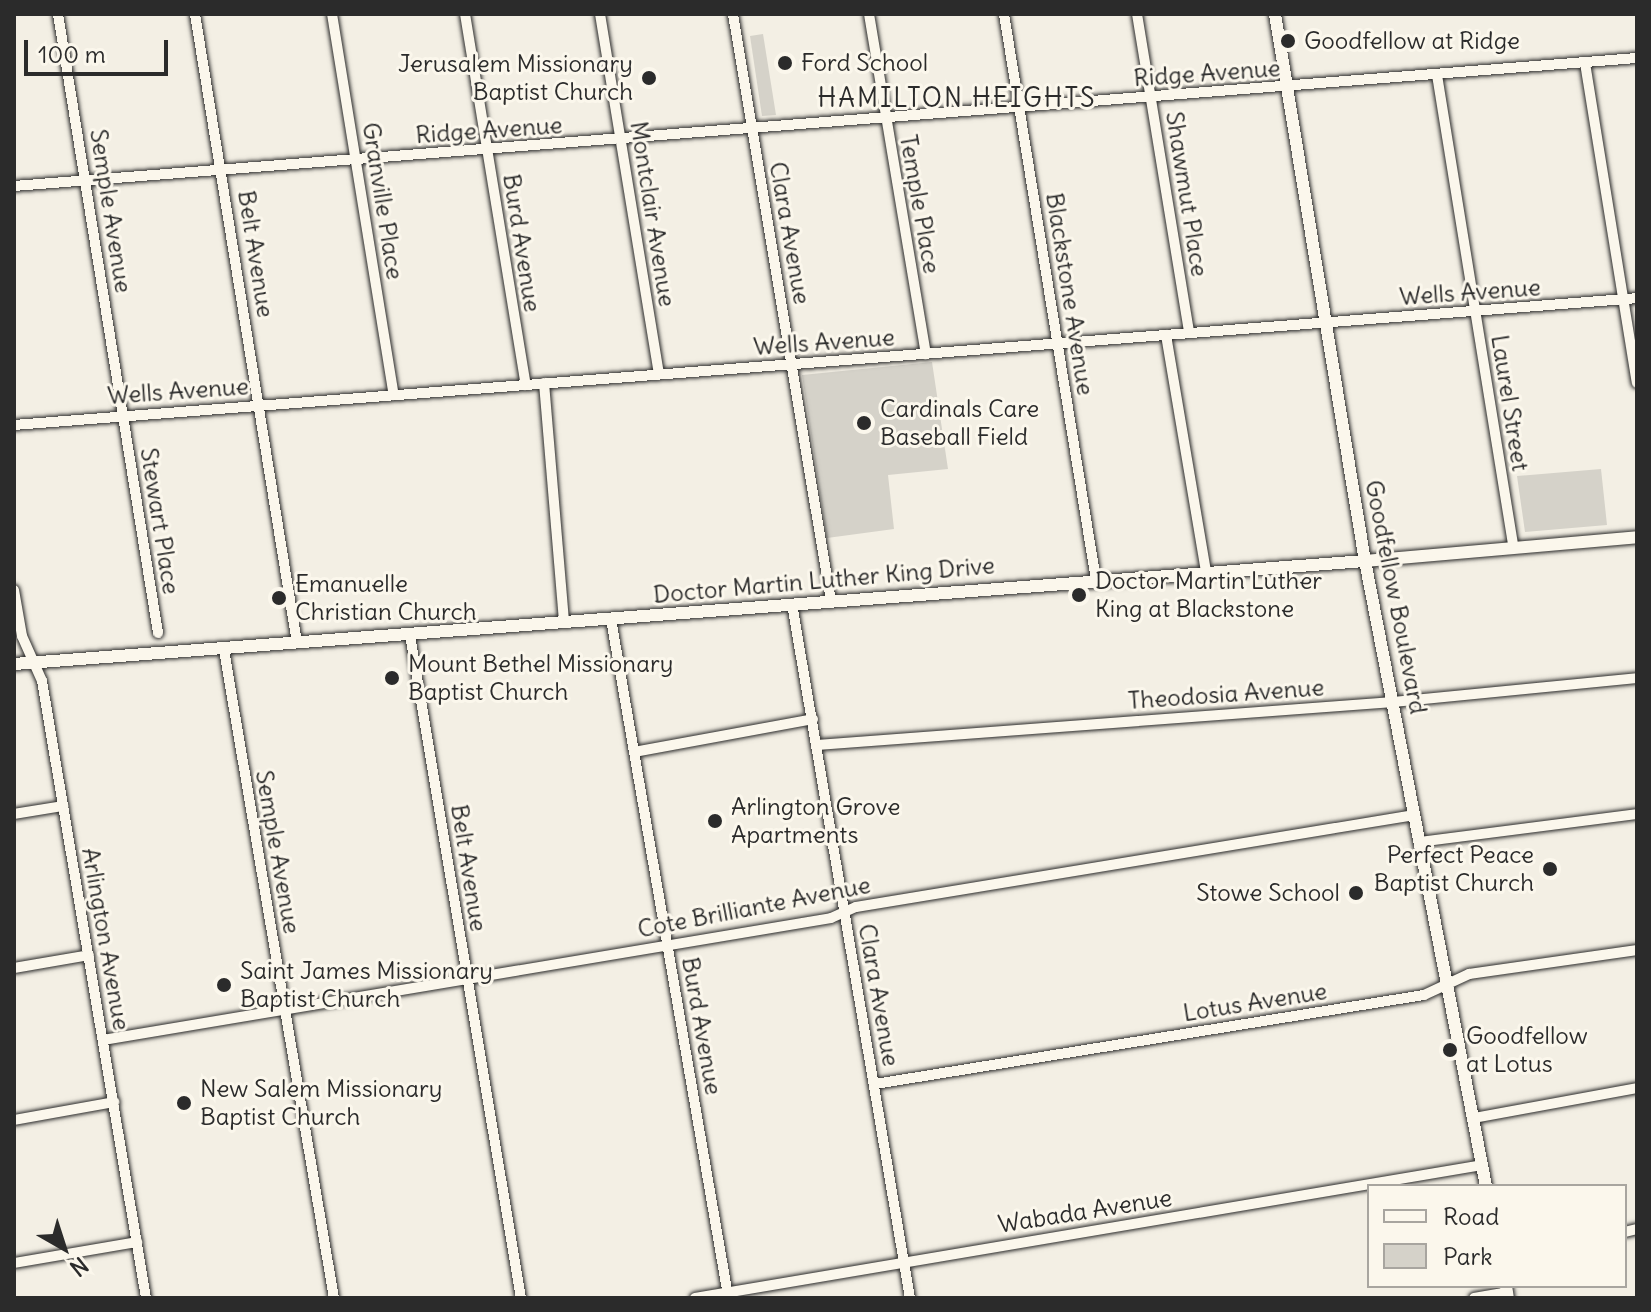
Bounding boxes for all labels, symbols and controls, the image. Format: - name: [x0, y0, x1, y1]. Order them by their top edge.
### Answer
- scale bar: [28, 24, 172, 74]
- place label: Goodfellow at Ridge: [1304, 27, 1520, 55]
- marker: Goodfellow at Ridge: [1279, 32, 1297, 50]
- text: 100 m: [38, 39, 106, 69]
- place label: Ford School: [801, 49, 928, 77]
- place label: Jerusalem Missionary Baptist Church: [398, 50, 633, 106]
- street label: Ridge Avenue: [1133, 53, 1281, 93]
- marker: Ford School: [776, 54, 794, 72]
- marker: Jerusalem Missionary Baptist Church: [640, 69, 658, 87]
- district label: HAMILTON HEIGHTS: [818, 82, 1096, 114]
- street label: Shawmut Place: [1160, 109, 1214, 279]
- street label: Ridge Avenue: [415, 110, 563, 150]
- street label: Montclair Avenue: [624, 119, 682, 309]
- street label: Granville Place: [356, 120, 410, 282]
- street label: Semple Avenue: [84, 127, 138, 295]
- street label: Temple Place: [894, 132, 946, 276]
- street label: Clara Avenue: [763, 159, 817, 307]
- street label: Burd Avenue: [497, 172, 547, 314]
- street label: Belt Avenue: [232, 188, 280, 320]
- street label: Blackstone Avenue: [1040, 191, 1100, 397]
- street label: Wells Avenue: [1398, 273, 1542, 311]
- street label: Wells Avenue: [752, 323, 896, 361]
- street label: Laurel Street: [1485, 333, 1535, 473]
- street label: Wells Avenue: [106, 372, 250, 410]
- place label: Cardinals Care Baseball Field: [880, 395, 1039, 451]
- marker: Cardinals Care Baseball Field: [855, 414, 873, 432]
- street label: Stewart Place: [134, 446, 186, 596]
- street label: Goodfellow Boulevard: [1359, 478, 1433, 716]
- street label: Doctor Martin Luther King Drive: [652, 551, 996, 609]
- place label: Doctor Martin Luther King at Blackstone: [1095, 567, 1322, 623]
- place label: Emanuelle Christian Church: [295, 570, 477, 626]
- marker: Doctor Martin Luther King at Blackstone: [1070, 586, 1088, 604]
- marker: Emanuelle Christian Church: [270, 589, 288, 607]
- place label: Mount Bethel Missionary Baptist Church: [408, 650, 673, 706]
- marker: Mount Bethel Missionary Baptist Church: [383, 669, 401, 687]
- street label: Theodosia Avenue: [1127, 673, 1325, 715]
- street label: Semple Avenue: [249, 768, 307, 936]
- place label: Arlington Grove Apartments: [731, 793, 900, 849]
- street label: Belt Avenue: [445, 802, 493, 934]
- marker: Arlington Grove Apartments: [706, 812, 724, 830]
- place label: Perfect Peace Baptist Church: [1374, 841, 1534, 897]
- street label: Arlington Avenue: [76, 845, 136, 1033]
- marker: Perfect Peace Baptist Church: [1541, 860, 1559, 878]
- street label: Cote Brilliante Avenue: [635, 870, 873, 944]
- place label: Stowe School: [1196, 879, 1340, 907]
- marker: Stowe School: [1347, 884, 1365, 902]
- street label: Clara Avenue: [852, 921, 906, 1069]
- street label: Burd Avenue: [676, 955, 728, 1097]
- place label: Saint James Missionary Baptist Church: [240, 957, 493, 1013]
- marker: Saint James Missionary Baptist Church: [215, 976, 233, 994]
- street label: Lotus Avenue: [1181, 976, 1329, 1028]
- place label: Goodfellow at Lotus: [1466, 1022, 1588, 1078]
- marker: Goodfellow at Lotus: [1441, 1041, 1459, 1059]
- place label: New Salem Missionary Baptist Church: [200, 1075, 442, 1131]
- marker: New Salem Missionary Baptist Church: [175, 1094, 193, 1112]
- street label: Wabada Avenue: [996, 1183, 1174, 1239]
- legend: [1367, 1184, 1627, 1288]
- text: Road: [1443, 1201, 1499, 1231]
- north arrow: [24, 1208, 104, 1288]
- text: Park: [1443, 1241, 1493, 1271]
- text: N: [64, 1251, 94, 1282]

